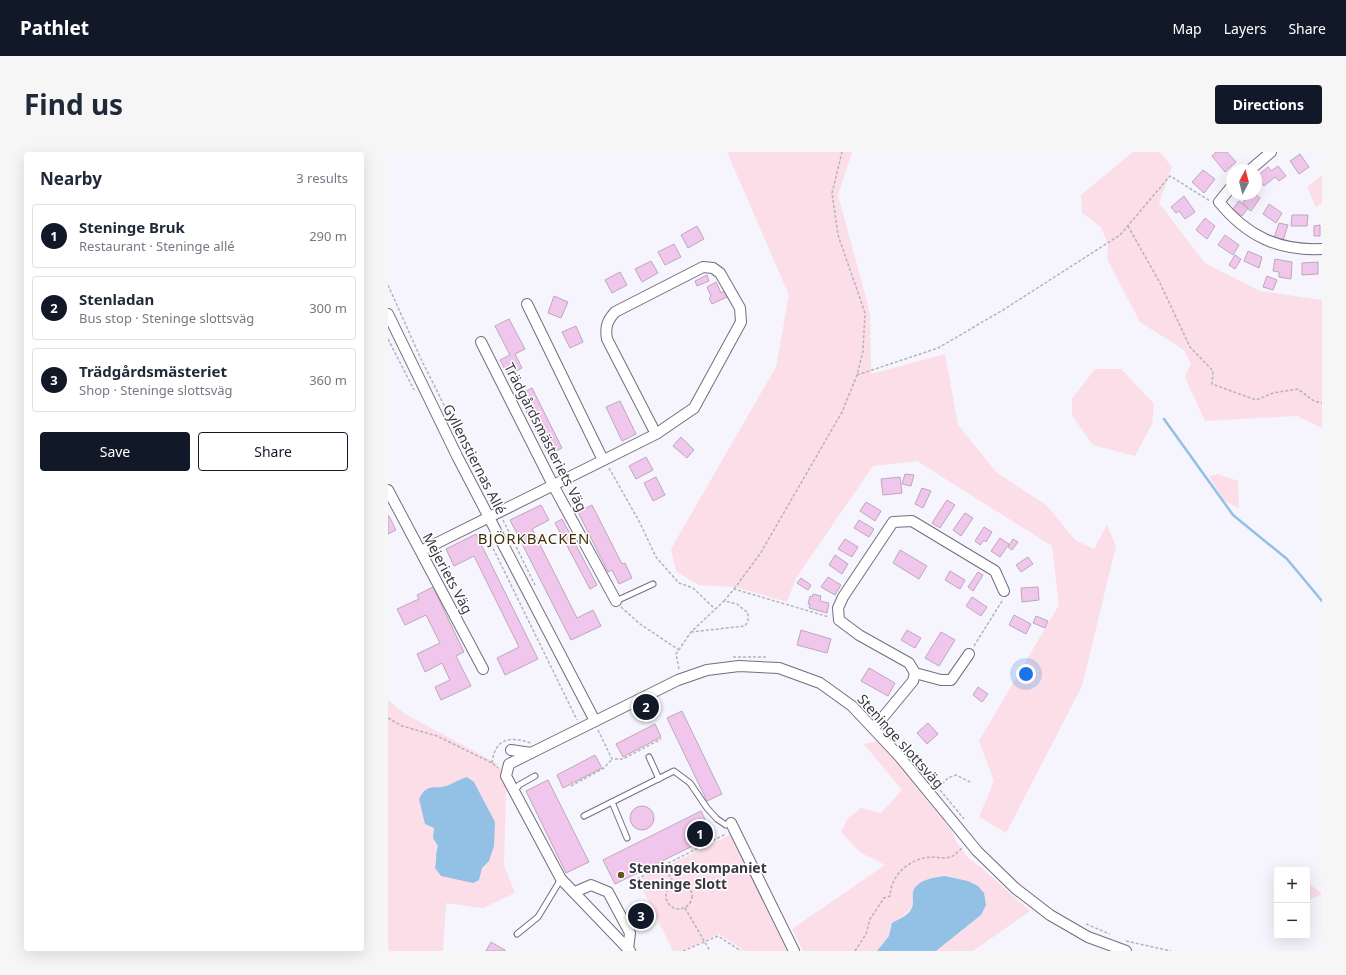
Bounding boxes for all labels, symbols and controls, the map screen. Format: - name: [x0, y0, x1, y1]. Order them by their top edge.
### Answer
- text: Pathlet: [20, 15, 89, 41]
- text: Map: [1173, 19, 1202, 38]
- text: Layers: [1224, 19, 1266, 38]
- text: Share: [1288, 19, 1326, 38]
- text: Find us: [24, 85, 123, 123]
- button: Directions: [1215, 85, 1322, 124]
- north arrow: [1226, 164, 1262, 200]
- text: Nearby: [40, 167, 102, 190]
- text: 3 results: [296, 169, 348, 187]
- text: Steninge Bruk: [79, 217, 185, 237]
- text: 1: [50, 227, 58, 245]
- text: 290 m: [309, 227, 347, 245]
- text: Restaurant · Steninge allé: [79, 237, 235, 255]
- text: Stenladan: [79, 289, 154, 309]
- text: 2: [50, 299, 58, 317]
- text: 300 m: [309, 299, 347, 317]
- text: Bus stop · Steninge slottsväg: [79, 309, 254, 327]
- street label: Trädgårdsmästeriets Väg: [500, 360, 592, 514]
- text: Trädgårdsmästeriet: [79, 361, 227, 381]
- text: 3: [50, 371, 58, 389]
- text: 360 m: [309, 371, 347, 389]
- text: Shop · Steninge slottsväg: [79, 381, 233, 399]
- street label: Gyllenstiernas Allé: [439, 401, 511, 517]
- button: Save: [40, 432, 190, 471]
- button: Share: [198, 432, 348, 471]
- district label: BJÖRKBACKEN: [478, 528, 590, 548]
- street label: Mejeriets Väg: [419, 529, 477, 617]
- your location: [1016, 664, 1036, 684]
- street label: Steninge slottsväg: [853, 690, 949, 792]
- pin: 2: [633, 692, 659, 722]
- pin: 1: [687, 819, 713, 849]
- place label: Steningekompaniet Steninge Slott: [629, 858, 767, 893]
- map controls: [1274, 867, 1310, 939]
- button: +: [1274, 867, 1310, 903]
- marker: Steningekompaniet Steninge Slott: [616, 870, 626, 880]
- pin: 3: [628, 901, 654, 931]
- button: −: [1274, 903, 1310, 939]

